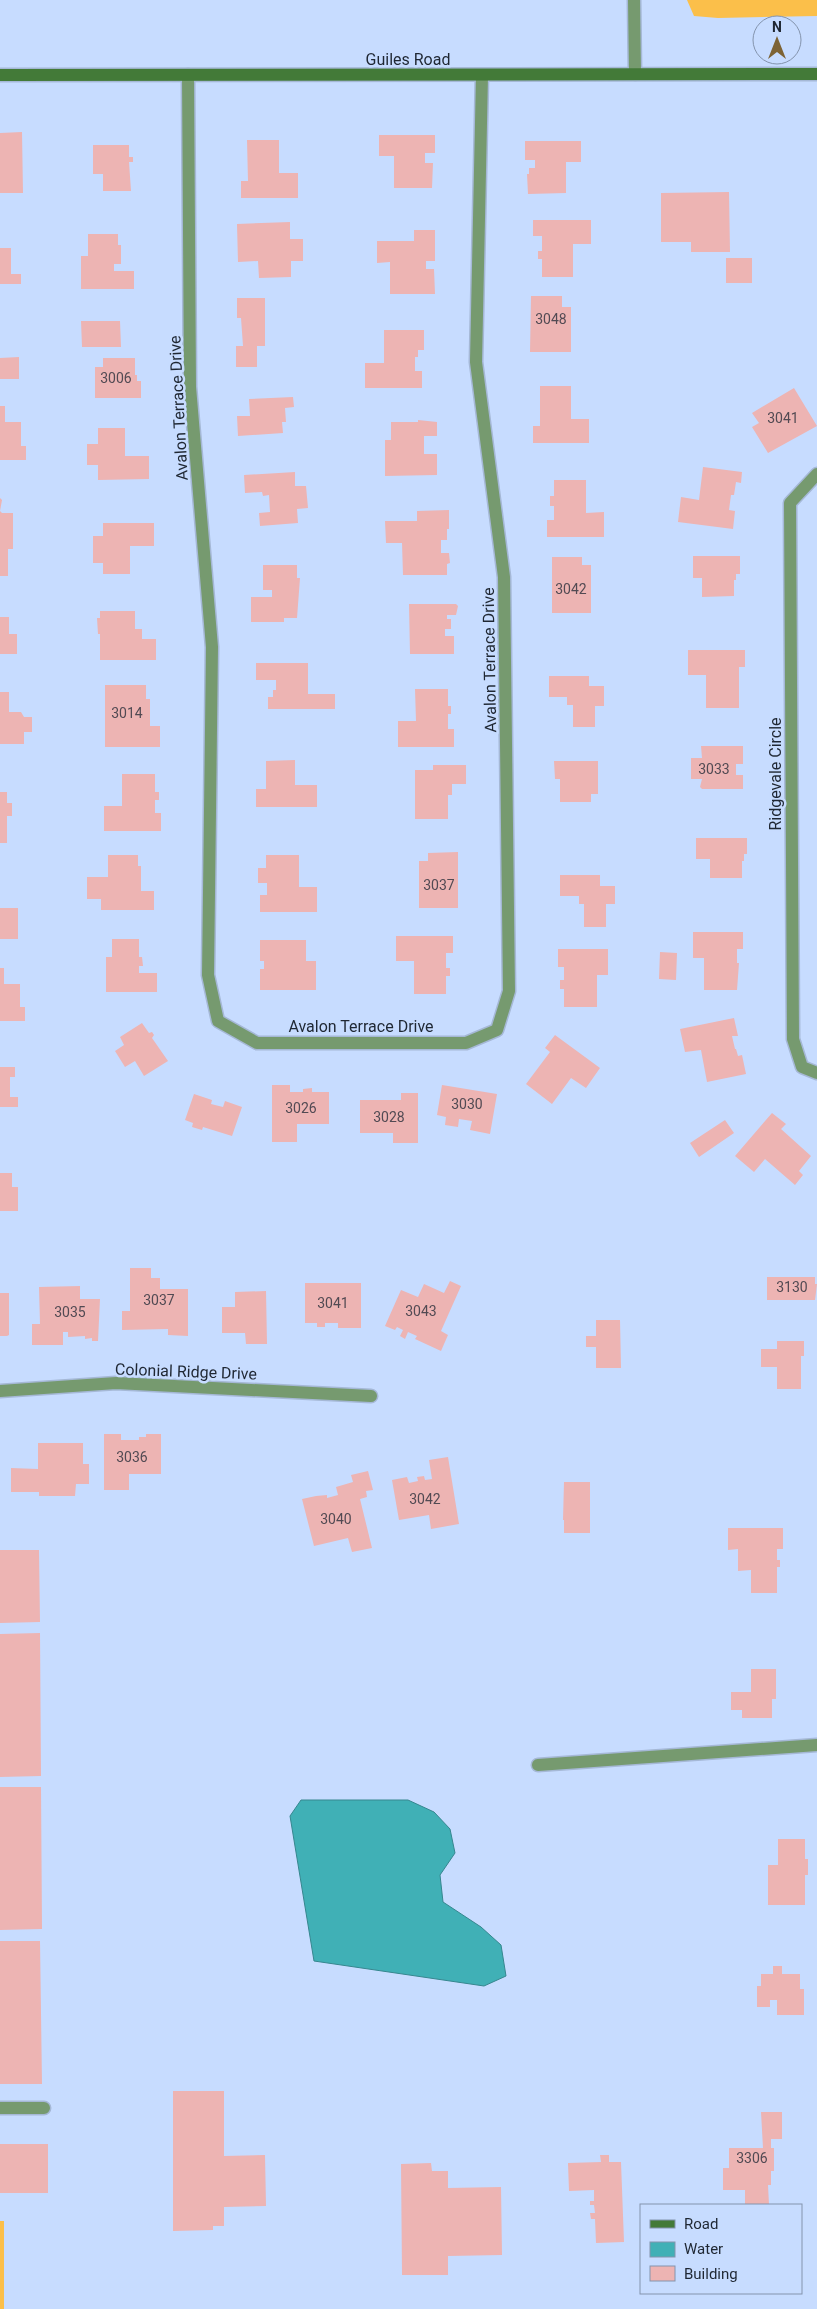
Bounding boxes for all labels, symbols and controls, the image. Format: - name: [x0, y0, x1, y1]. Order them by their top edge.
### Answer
- north arrow: [752, 15, 802, 65]
- text: N: [772, 19, 782, 35]
- street label: Guiles Road: [366, 50, 450, 69]
- house number: 3048: [535, 311, 567, 327]
- street label: Avalon Terrace Drive: [165, 335, 192, 481]
- house number: 3006: [100, 370, 132, 386]
- house number: 3041: [767, 410, 799, 426]
- house number: 3042: [555, 581, 587, 597]
- street label: Avalon Terrace Drive: [479, 587, 500, 733]
- house number: 3014: [111, 705, 143, 721]
- street label: Ridgevale Circle: [766, 717, 785, 831]
- house number: 3033: [698, 761, 730, 777]
- house number: 3037: [423, 877, 455, 893]
- street label: Avalon Terrace Drive: [288, 1017, 434, 1036]
- house number: 3030: [451, 1096, 483, 1112]
- house number: 3026: [285, 1100, 317, 1116]
- house number: 3028: [373, 1109, 405, 1125]
- house number: 3130: [776, 1279, 808, 1295]
- house number: 3037: [143, 1292, 175, 1308]
- house number: 3041: [317, 1295, 349, 1311]
- house number: 3043: [405, 1303, 437, 1319]
- house number: 3035: [54, 1304, 86, 1320]
- street label: Colonial Ridge Drive: [115, 1360, 257, 1383]
- house number: 3036: [116, 1449, 148, 1465]
- house number: 3042: [409, 1491, 441, 1507]
- house number: 3040: [320, 1511, 352, 1527]
- house number: 3306: [736, 2150, 768, 2166]
- legend: [640, 2204, 802, 2294]
- text: Road: [684, 2215, 718, 2233]
- text: Water: [684, 2240, 723, 2258]
- text: Building: [684, 2265, 738, 2283]

